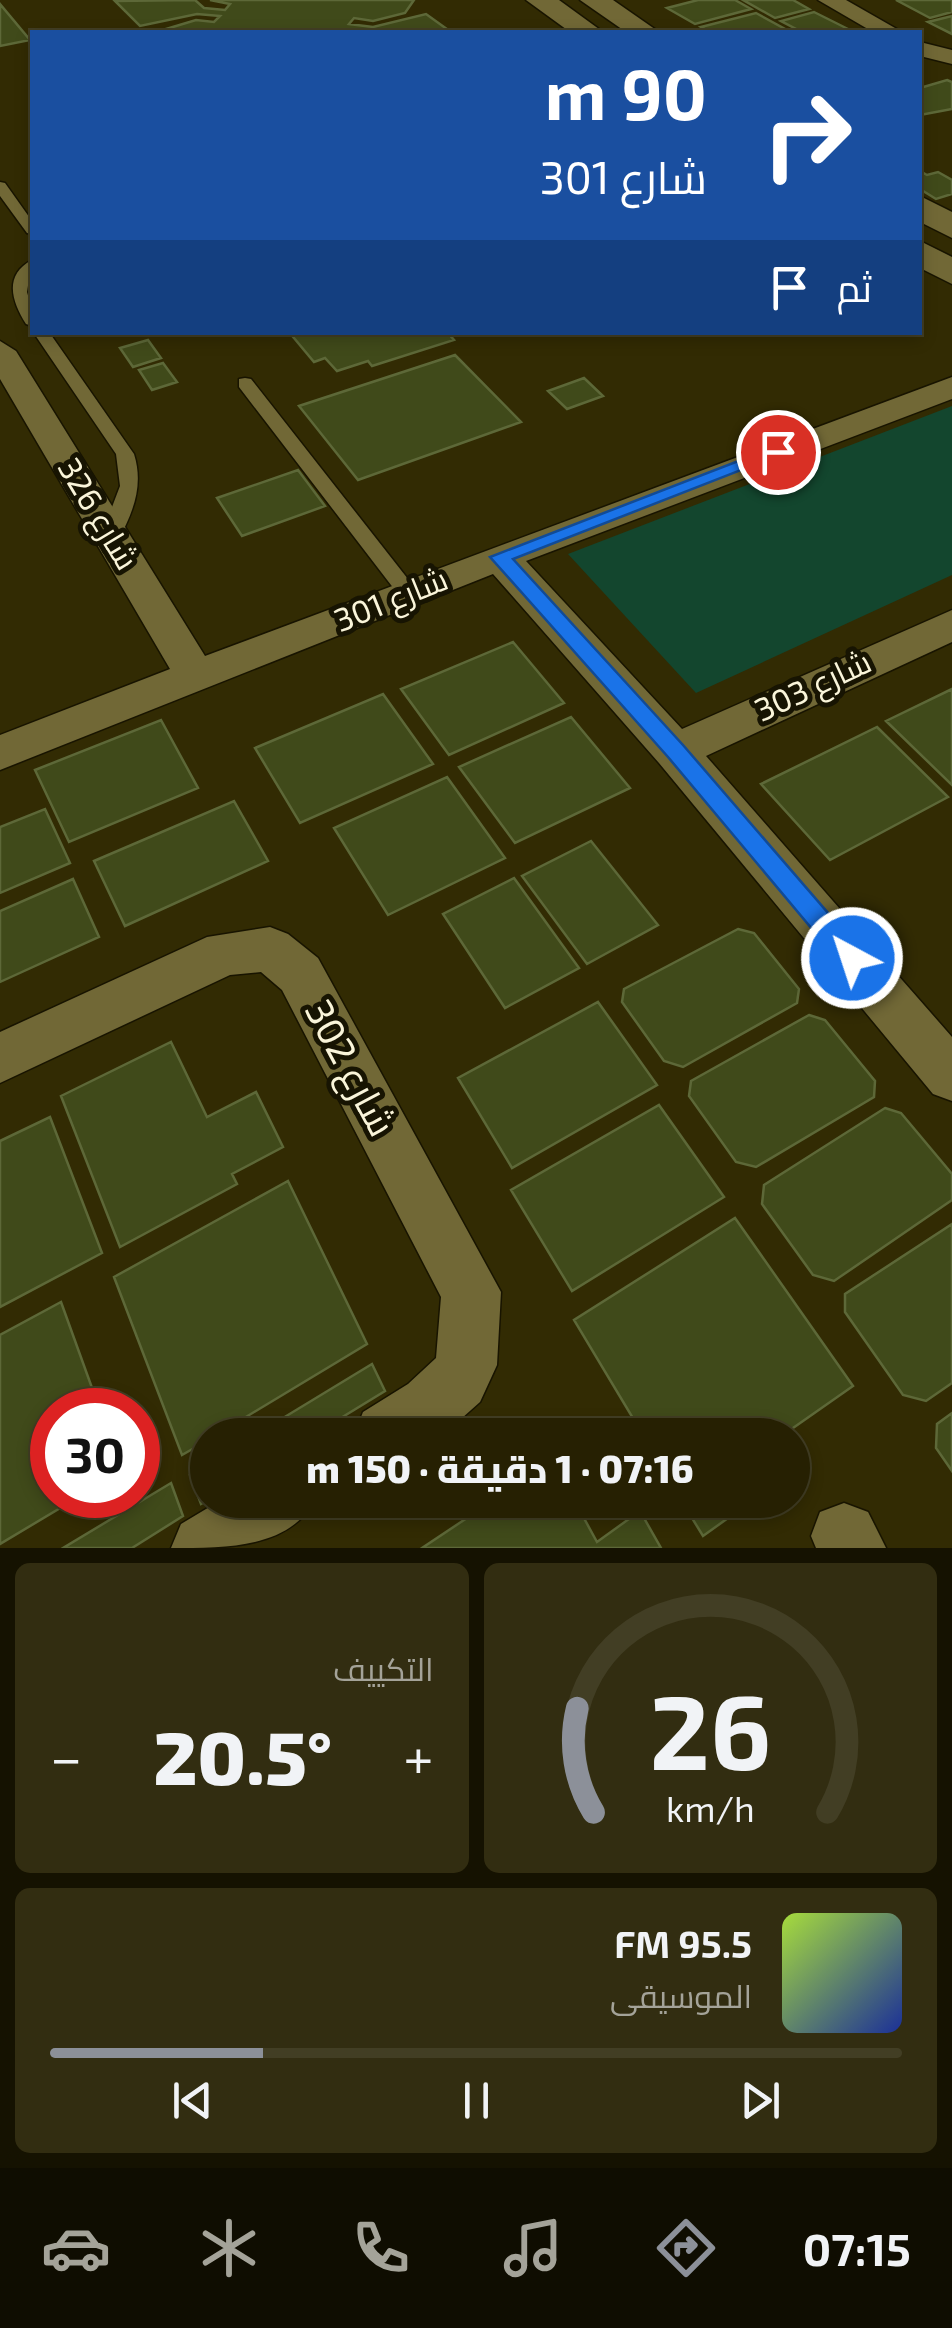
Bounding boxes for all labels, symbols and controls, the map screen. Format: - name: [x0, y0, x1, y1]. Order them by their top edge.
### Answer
- text: 90 m: [545, 50, 707, 134]
- icon: right: [742, 70, 872, 200]
- text: شارع 301: [540, 149, 707, 203]
- icon: arrive: [762, 260, 817, 315]
- text: ثم: [837, 264, 872, 310]
- pin: [736, 410, 821, 495]
- icon: arrive: [751, 425, 806, 480]
- street label: شارع 326: [47, 450, 148, 578]
- street label: شارع 301: [328, 558, 454, 643]
- street label: شارع 303: [748, 641, 878, 732]
- position arrow: [800, 906, 904, 1010]
- street label: شارع 302: [293, 991, 407, 1145]
- speed limit sign: 30: [30, 1388, 160, 1518]
- text: 07:16 · 1 دقيقة · 150 m: [306, 1445, 694, 1491]
- text: التكييف: [333, 1649, 434, 1687]
- text: 26: [649, 1666, 771, 1791]
- text: 20.5°: [153, 1710, 332, 1800]
- text: −: [50, 1723, 82, 1789]
- text: +: [403, 1723, 434, 1789]
- text: km/h: [666, 1786, 755, 1829]
- text: 95.5 FM: [614, 1920, 752, 1966]
- text: الموسيقى: [610, 1976, 752, 2014]
- icon: previous: [165, 2073, 220, 2128]
- icon: pause: [449, 2073, 504, 2128]
- icon: next: [733, 2073, 788, 2128]
- icon: car: [41, 2213, 111, 2283]
- icon: climate: [194, 2213, 264, 2283]
- icon: phone: [346, 2213, 416, 2283]
- icon: music: [498, 2213, 568, 2283]
- icon: directions: [651, 2213, 721, 2283]
- text: 07:15: [803, 2221, 911, 2275]

